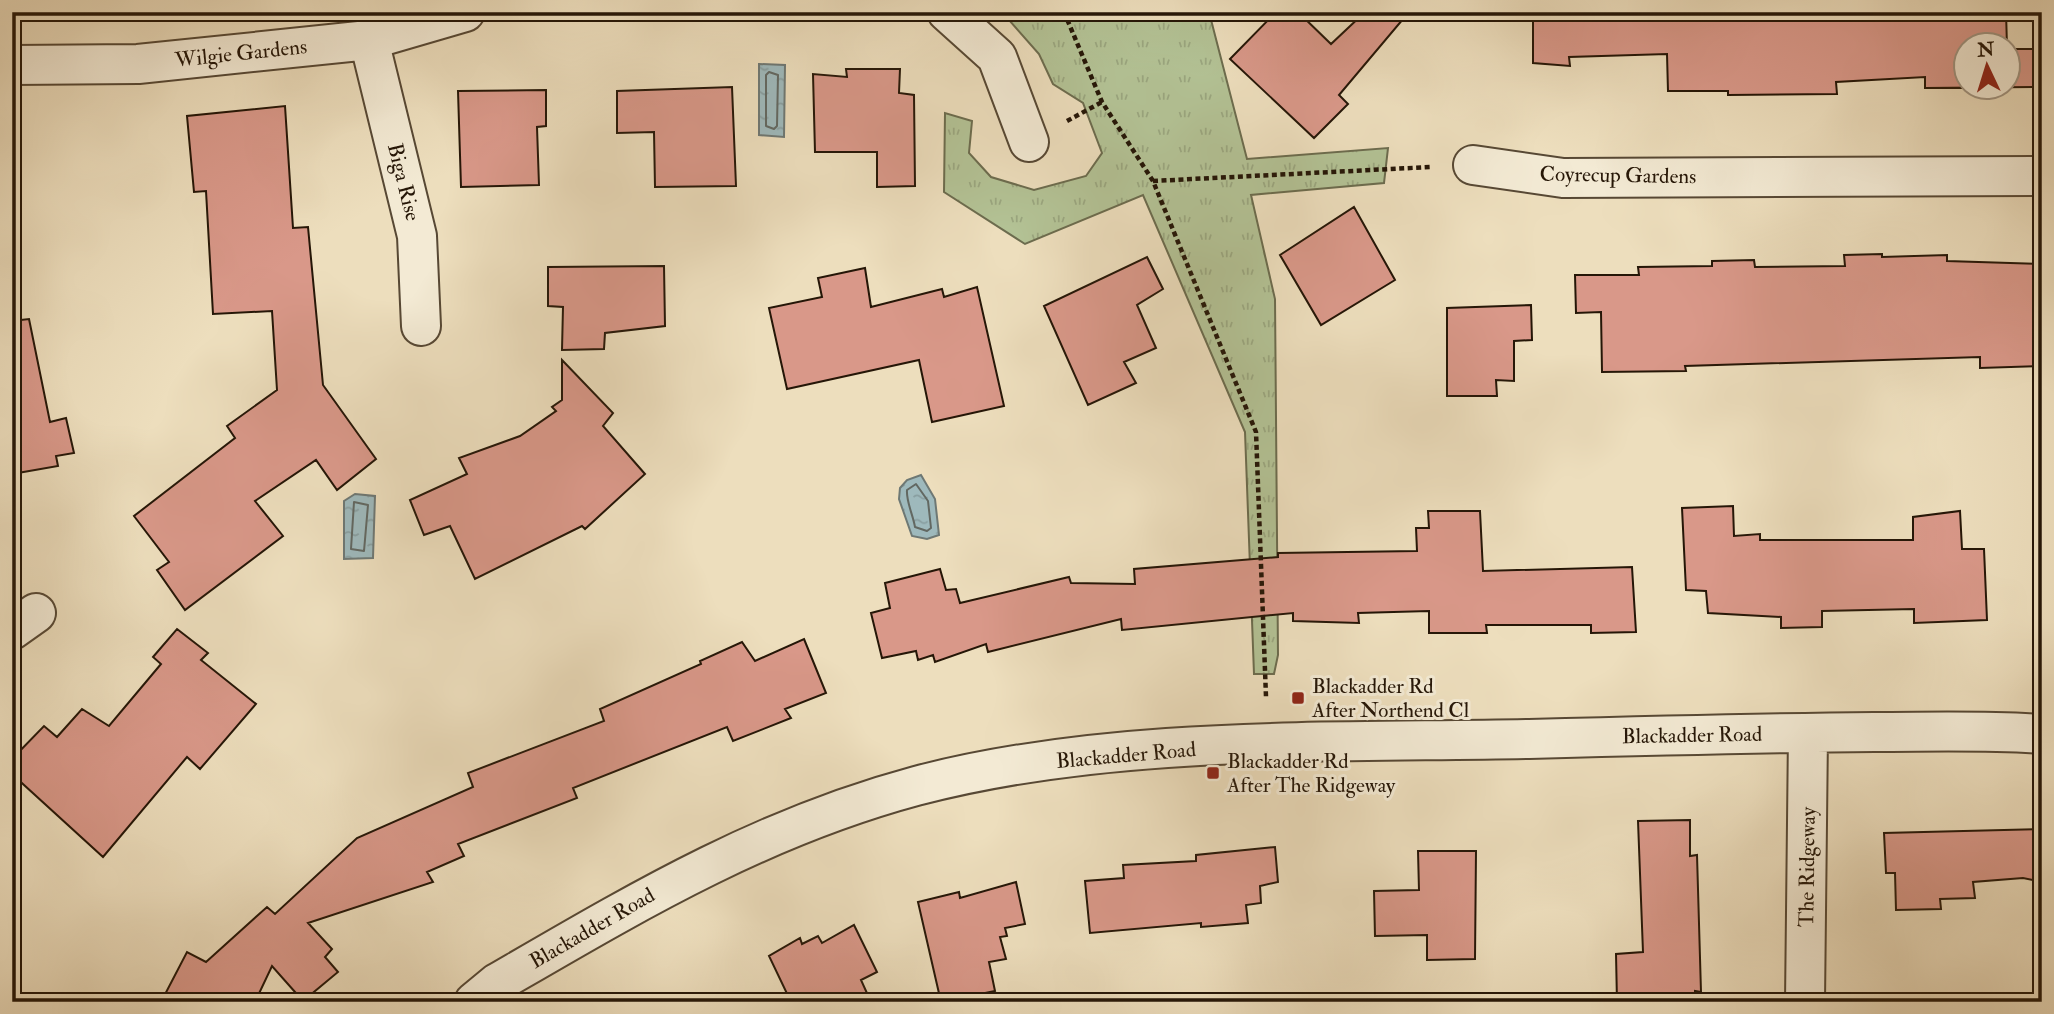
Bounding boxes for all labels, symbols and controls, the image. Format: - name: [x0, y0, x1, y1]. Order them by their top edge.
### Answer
- north arrow: [1952, 32, 2022, 102]
- street label: Wilgie Gardens: [173, 33, 308, 74]
- text: N: [1976, 37, 1996, 63]
- street label: Biga Rise: [381, 140, 426, 224]
- street label: Coyrecup Gardens: [1539, 161, 1697, 190]
- place label: Blackadder Rd After Northend Cl: [1311, 673, 1470, 724]
- marker: Blackadder Rd After Northend Cl: [1290, 690, 1306, 706]
- street label: Blackadder Road: [1622, 721, 1763, 750]
- street label: Blackadder Road: [1055, 736, 1198, 775]
- place label: Blackadder Rd After The Ridgeway: [1226, 748, 1396, 799]
- marker: Blackadder Rd After The Ridgeway: [1205, 765, 1221, 781]
- street label: The Ridgeway: [1793, 806, 1822, 927]
- street label: Blackadder Road: [525, 881, 660, 975]

